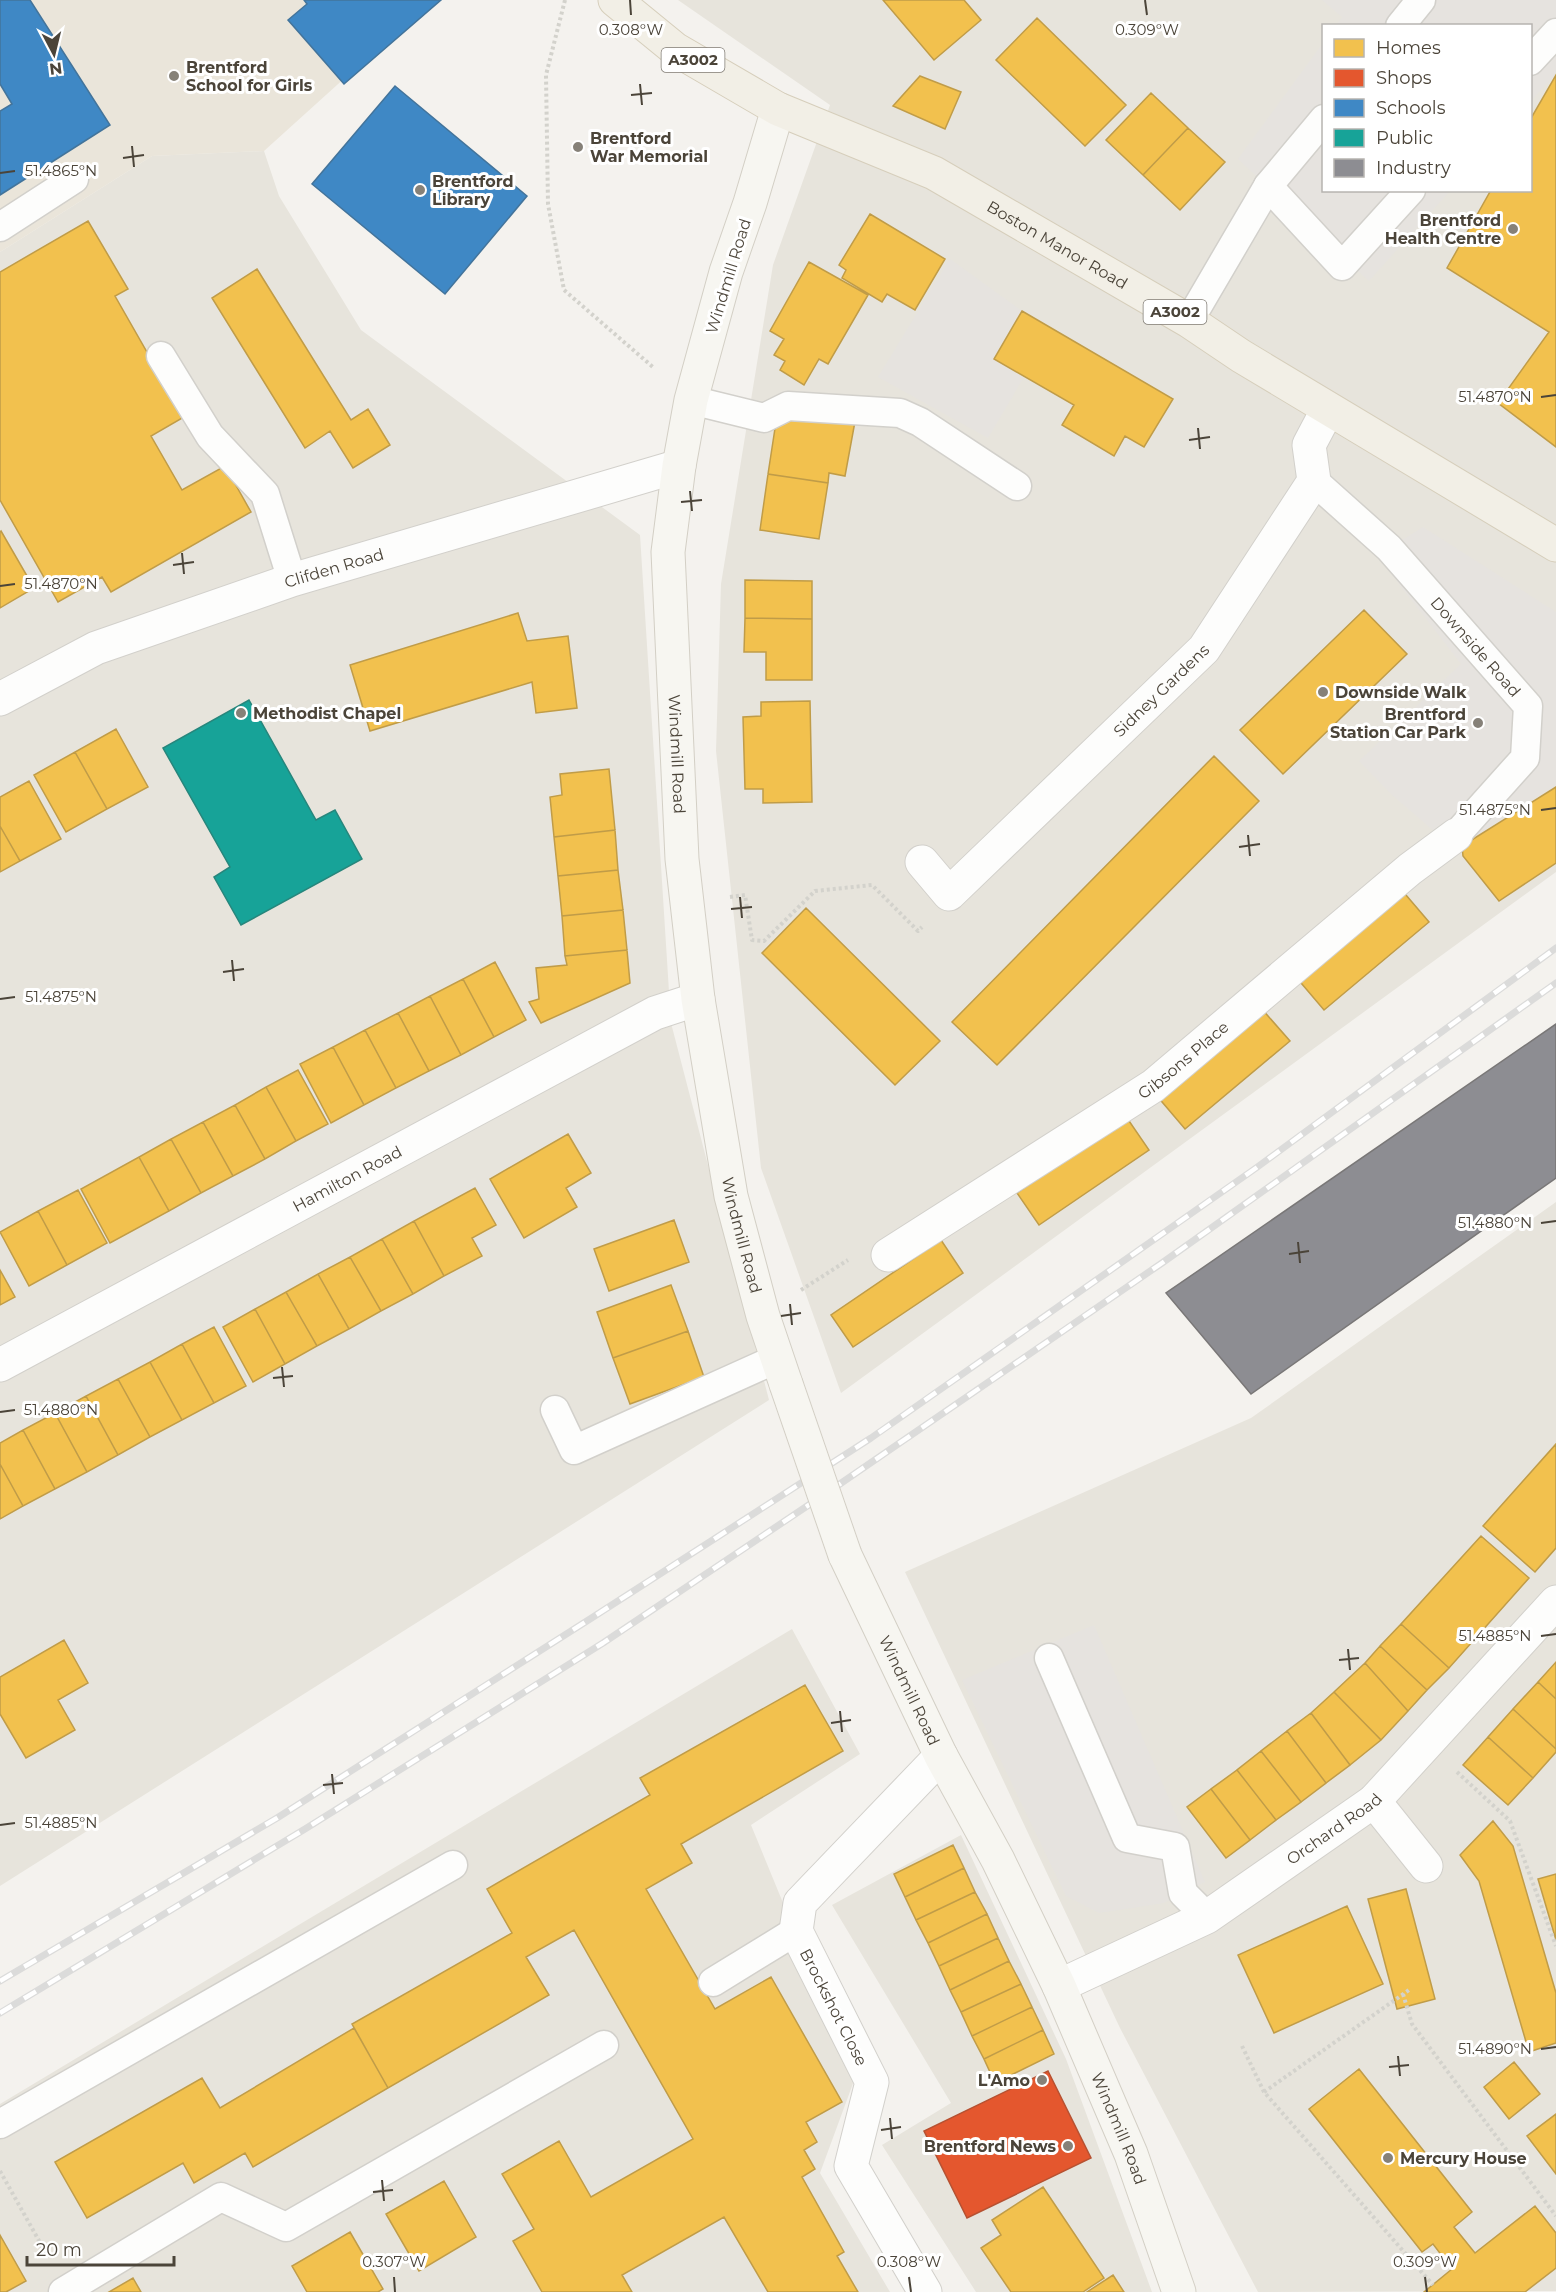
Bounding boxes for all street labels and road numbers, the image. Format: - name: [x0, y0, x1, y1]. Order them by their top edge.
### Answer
- road number: A3002: [662, 48, 724, 72]
- street label: Boston Manor Road: [984, 197, 1131, 293]
- street label: Windmill Road: [702, 216, 755, 336]
- road number: A3002: [1144, 300, 1206, 324]
- street label: Clifden Road: [282, 544, 386, 592]
- street label: Downside Road: [1426, 593, 1524, 701]
- street label: Sidney Gardens: [1110, 640, 1213, 741]
- street label: Windmill Road: [665, 694, 689, 814]
- street label: Gibsons Place: [1134, 1017, 1233, 1103]
- street label: Hamilton Road: [289, 1142, 405, 1216]
- street label: Windmill Road: [718, 1175, 766, 1295]
- street label: Windmill Road: [875, 1633, 944, 1749]
- street label: Orchard Road: [1283, 1789, 1386, 1869]
- street label: Brockshot Close: [796, 1945, 871, 2069]
- street label: Windmill Road: [1087, 2070, 1150, 2187]

